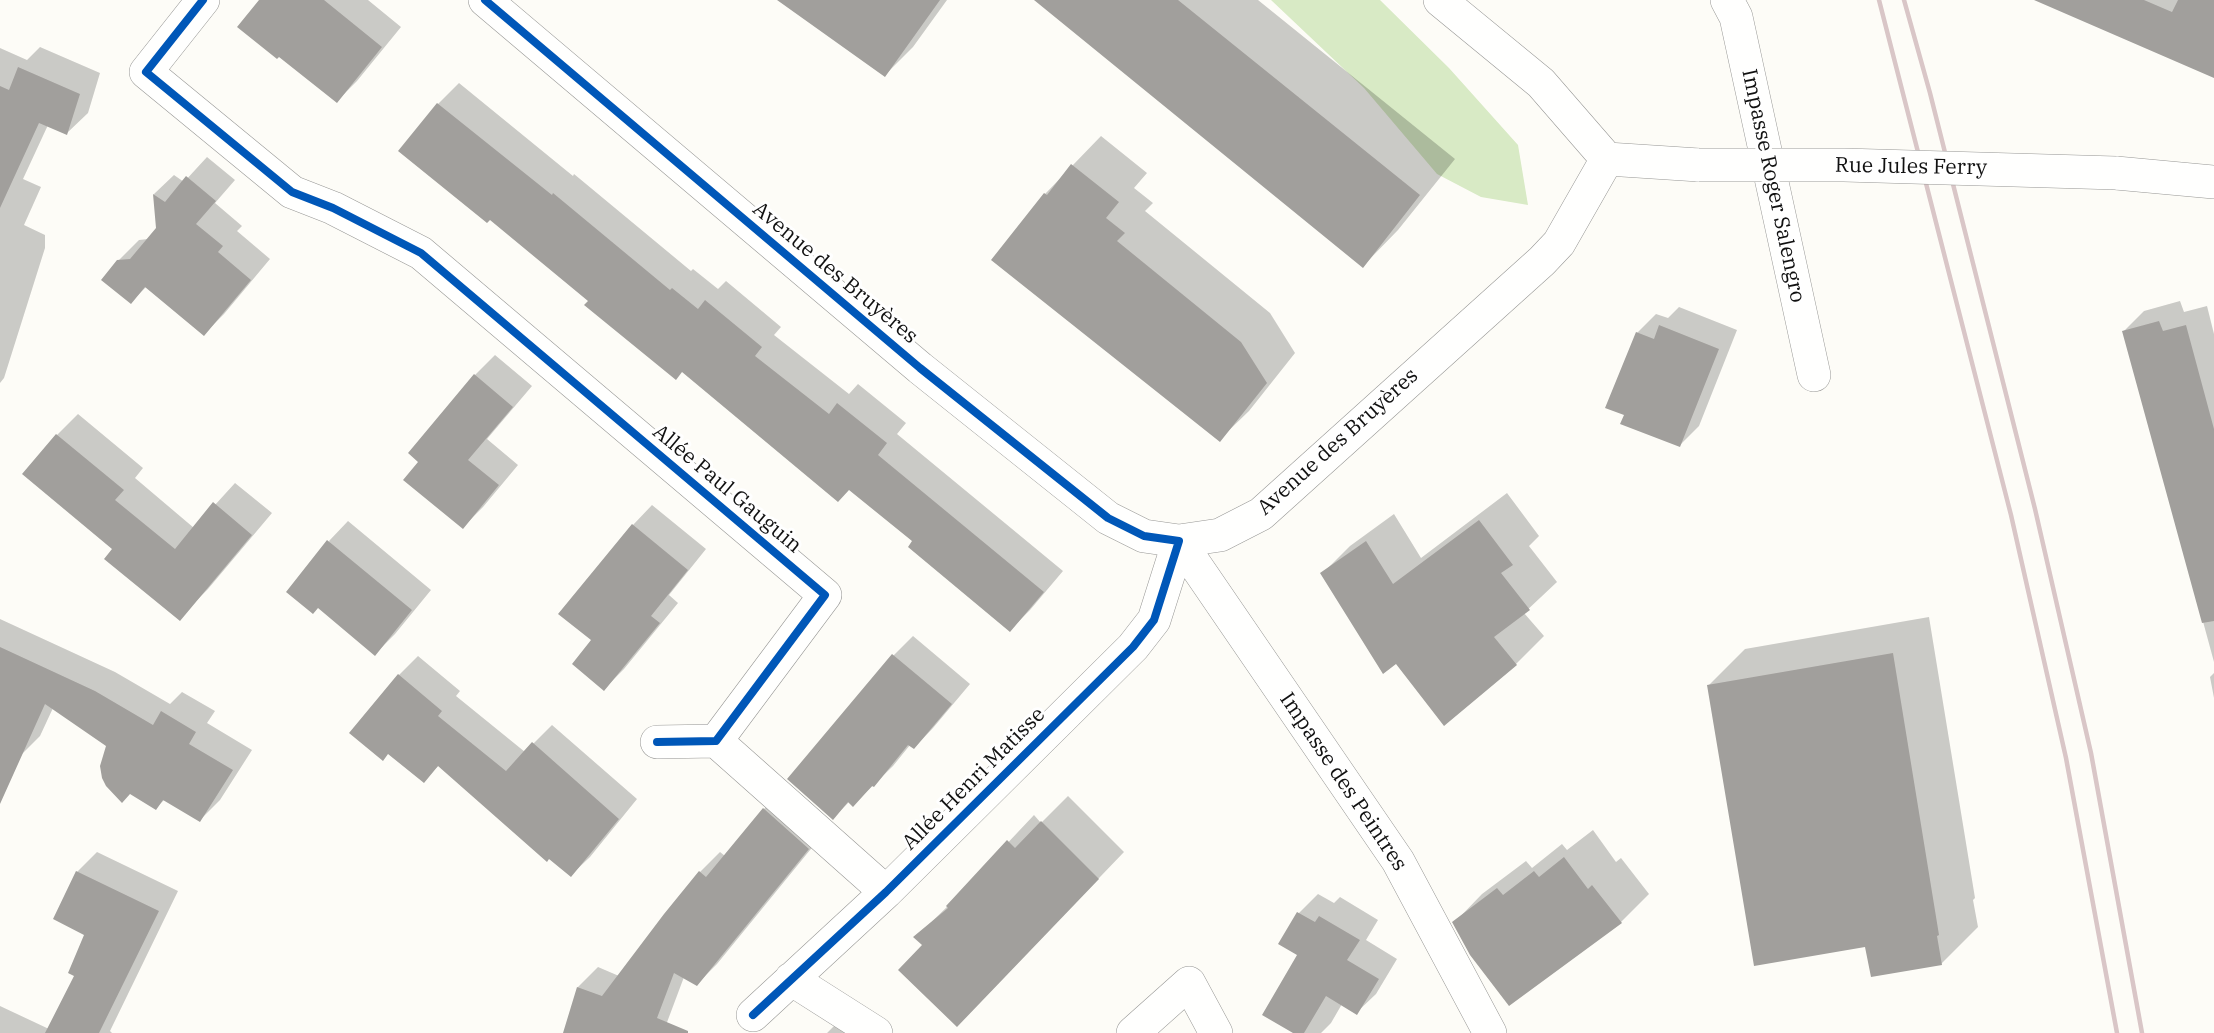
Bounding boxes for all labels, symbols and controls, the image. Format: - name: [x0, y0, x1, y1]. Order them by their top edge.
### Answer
- street label: Impasse Roger Salengro: [1736, 67, 1810, 305]
- street label: Rue Jules Ferry: [1835, 153, 1987, 181]
- street label: Avenue des Bruyères: [747, 197, 923, 349]
- street label: Avenue des Bruyères: [1252, 363, 1424, 521]
- street label: Allée Paul Gauguin: [647, 419, 807, 559]
- street label: Impasse des Peintres: [1274, 688, 1412, 876]
- street label: Allée Henri Matisse: [897, 702, 1051, 856]

